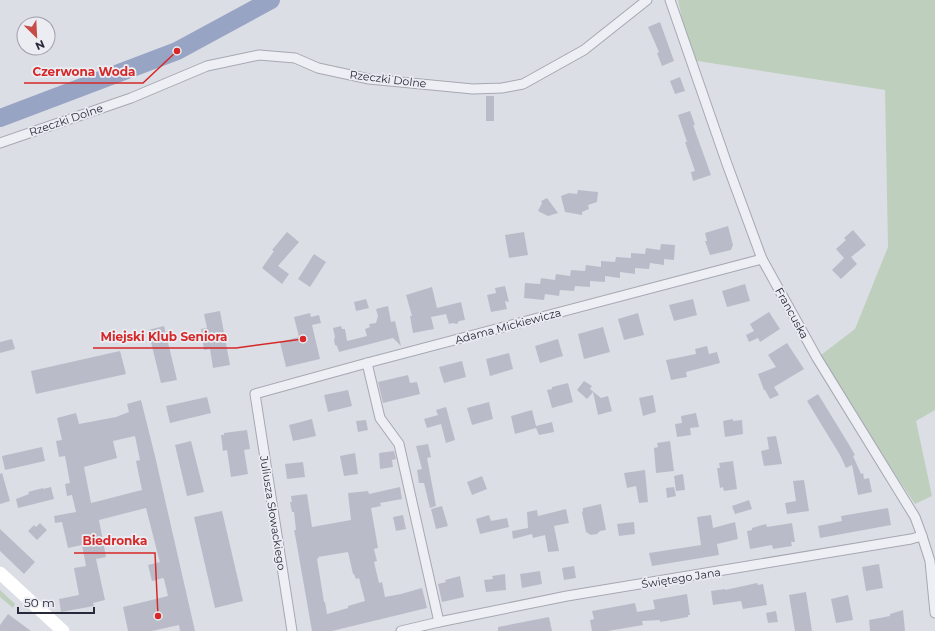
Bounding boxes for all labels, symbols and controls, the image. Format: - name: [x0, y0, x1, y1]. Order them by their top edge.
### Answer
- north arrow: [16, 16, 56, 56]
- text: N: [33, 37, 47, 53]
- callout: Czerwona Woda: [24, 59, 143, 83]
- text: Czerwona Woda: [33, 64, 135, 79]
- street label: Rzeczki Dolne: [349, 67, 428, 91]
- street label: Rzeczki Dolne: [27, 101, 105, 139]
- street label: Francuska: [772, 285, 812, 341]
- street label: Adama Mickiewicza: [453, 305, 563, 347]
- callout: Miejski Klub Seniora: [93, 324, 236, 348]
- text: Miejski Klub Seniora: [101, 329, 228, 344]
- street label: Juliusza Słowackiego: [257, 454, 289, 571]
- callout: Biedronka: [74, 529, 155, 553]
- text: Biedronka: [82, 533, 148, 548]
- street label: Świętego Jana: [640, 565, 722, 591]
- scale bar: [18, 589, 94, 615]
- text: 50 m: [24, 595, 55, 610]

